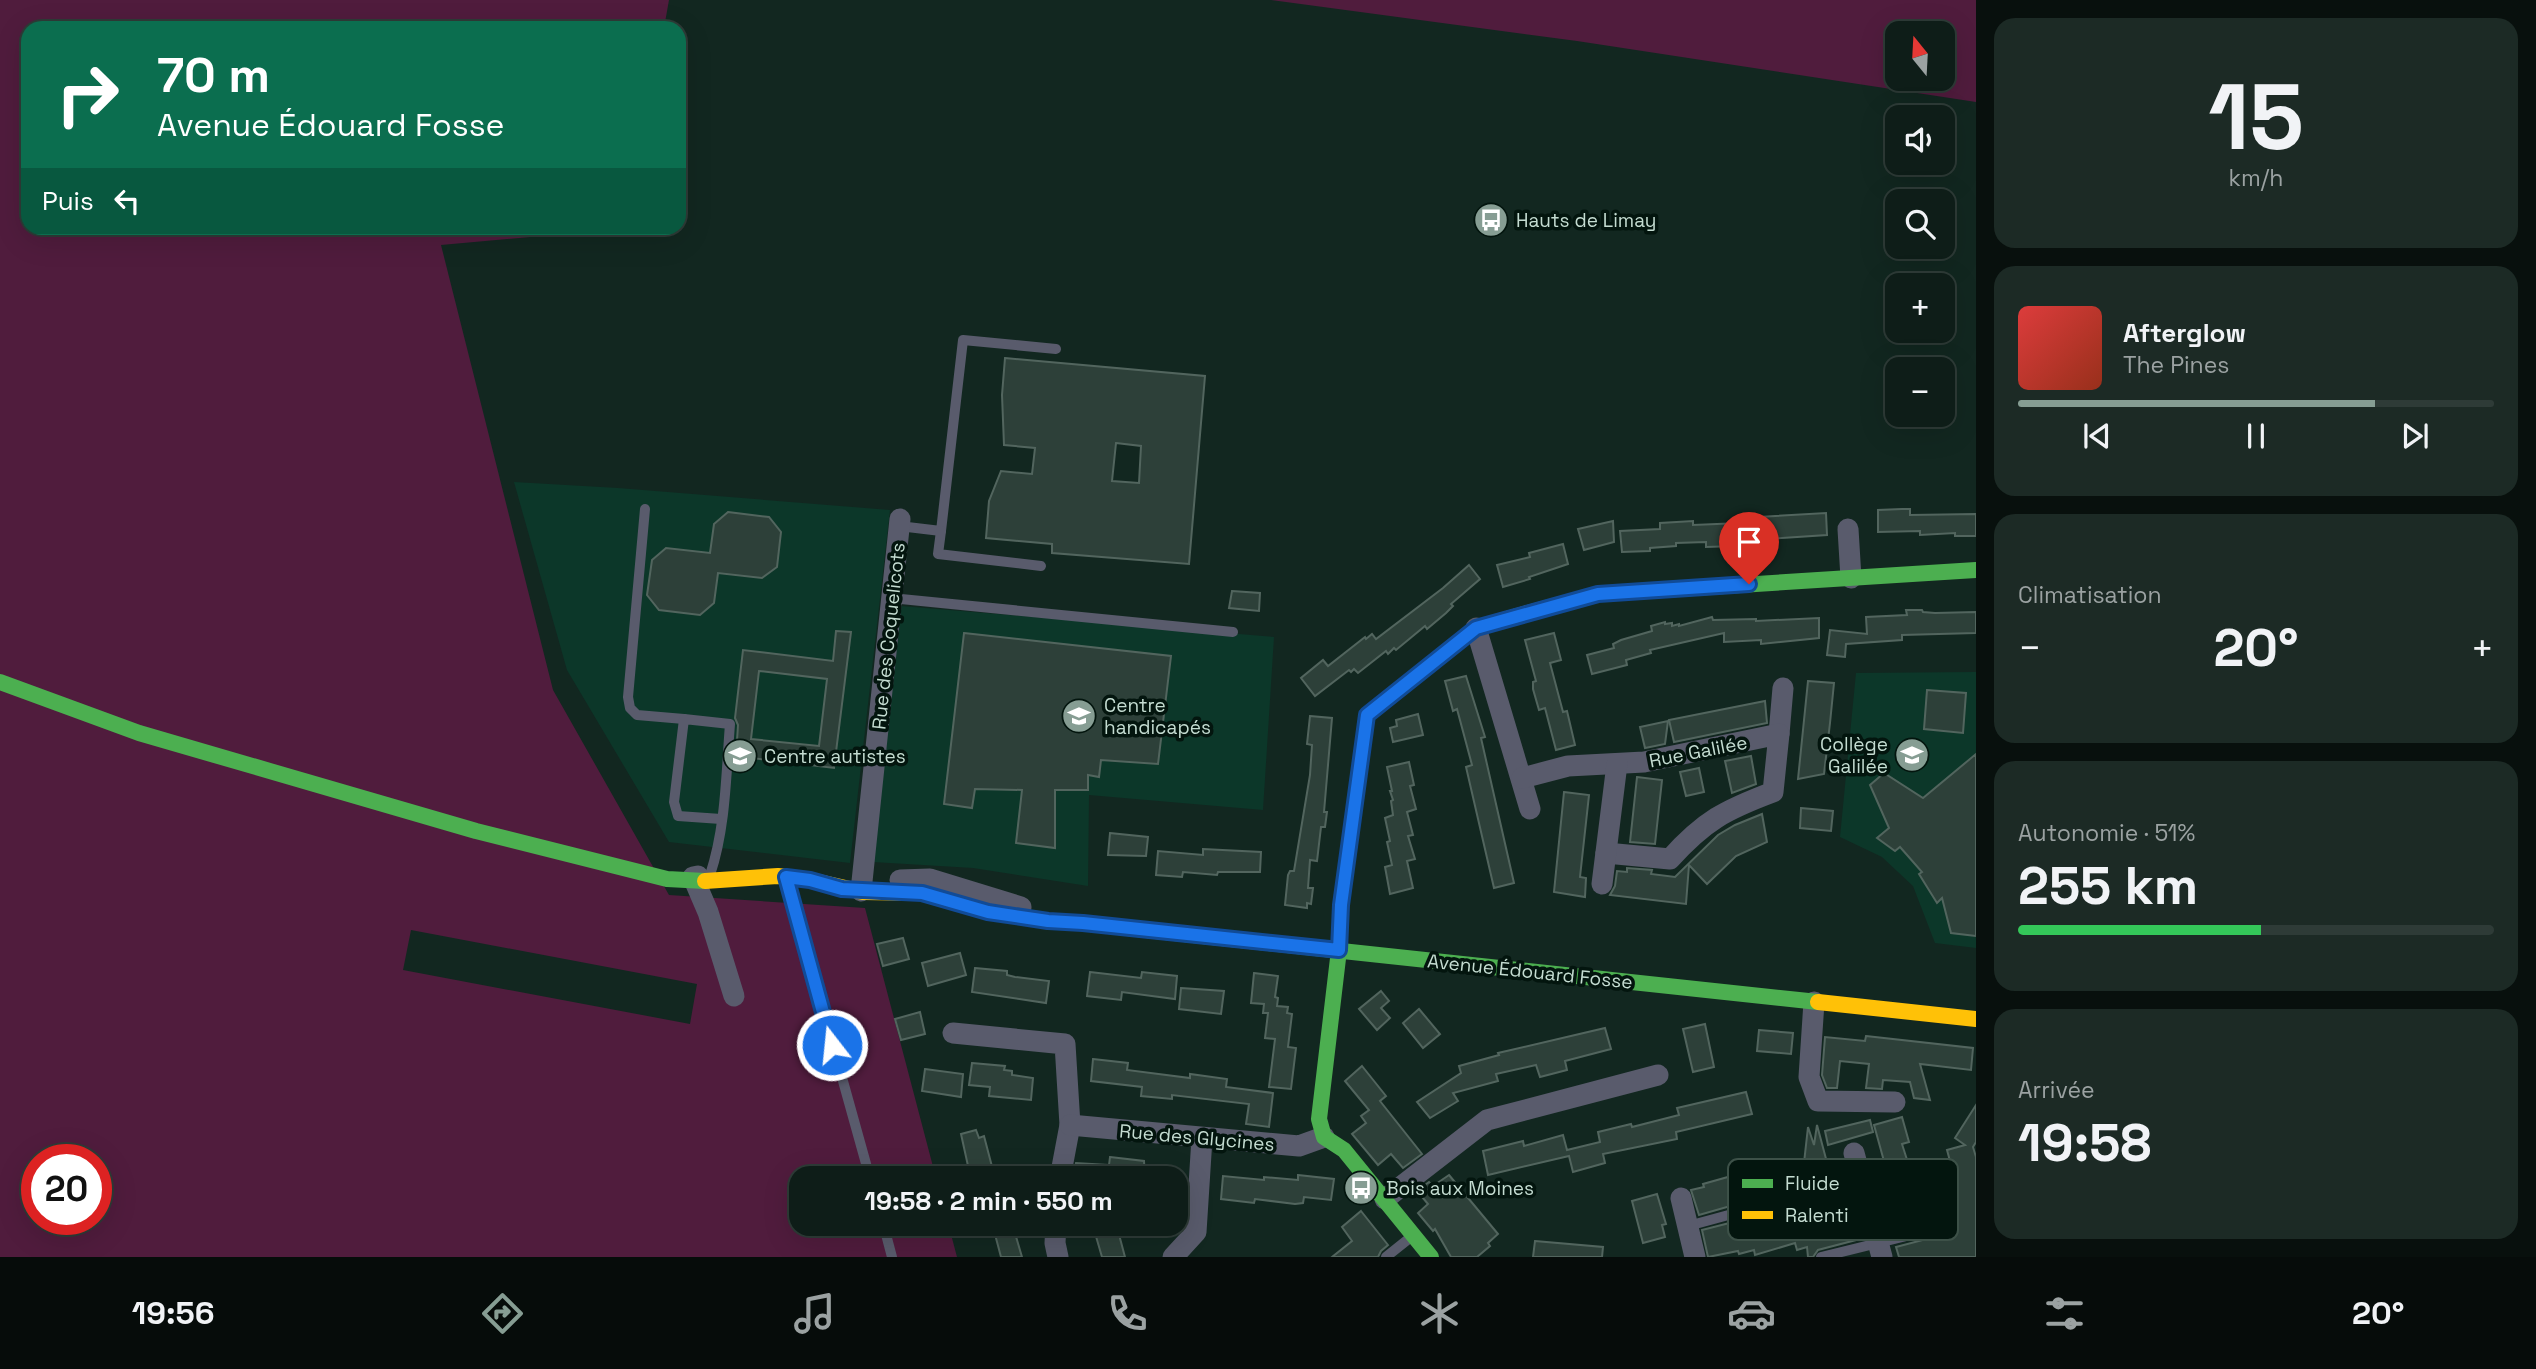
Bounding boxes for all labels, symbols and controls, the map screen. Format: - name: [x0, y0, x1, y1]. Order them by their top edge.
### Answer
- north arrow: [1885, 21, 1955, 91]
- map controls: [1885, 21, 1955, 427]
- text: 70 m: [157, 44, 270, 106]
- icon: right: [42, 49, 133, 140]
- text: 15: [2208, 59, 2304, 176]
- text: Avenue Édouard Fosse: [157, 105, 504, 145]
- button: sound: [1885, 105, 1955, 175]
- text: km/h: [2229, 163, 2283, 193]
- icon: left: [108, 182, 146, 220]
- text: Puis: [42, 184, 94, 218]
- button: search: [1885, 189, 1955, 259]
- bus stop icon: Hauts de Limay: [1472, 201, 1510, 239]
- place label: Hauts de Limay: [1516, 208, 1656, 233]
- button: +: [1885, 273, 1955, 343]
- text: Afterglow: [2123, 316, 2246, 350]
- text: The Pines: [2123, 350, 2229, 380]
- button: −: [1885, 357, 1955, 427]
- icon: previous: [2078, 417, 2116, 455]
- icon: pause: [2237, 417, 2275, 455]
- icon: next: [2396, 417, 2434, 455]
- pin: [1719, 512, 1779, 584]
- icon: arrive: [1730, 523, 1768, 561]
- street label: Rue des Coquelicots: [866, 541, 911, 731]
- text: Climatisation: [2018, 580, 2162, 610]
- text: 20°: [2213, 615, 2299, 681]
- text: −: [2018, 624, 2042, 672]
- text: +: [2470, 624, 2494, 672]
- place label: Centre handicapés: [1104, 693, 1211, 740]
- school or university icon: Centre handicapés: [1060, 697, 1098, 735]
- street label: Rue Galilée: [1647, 730, 1749, 773]
- place label: Collège Galilée: [1820, 732, 1888, 779]
- school or university icon: Collège Galilée: [1893, 736, 1931, 774]
- school or university icon: Centre autistes: [721, 737, 759, 775]
- place label: Centre autistes: [764, 744, 906, 769]
- text: Autonomie · 51%: [2018, 818, 2195, 848]
- text: 255 km: [2018, 853, 2198, 919]
- street label: Avenue Édouard Fosse: [1426, 948, 1634, 995]
- position arrow: [795, 1008, 869, 1082]
- text: Arrivée: [2018, 1075, 2095, 1105]
- text: 19:58: [2018, 1110, 2152, 1176]
- street label: Rue des Glycines: [1118, 1118, 1276, 1157]
- speed limit sign: 20: [21, 1144, 112, 1235]
- legend: [1728, 1159, 1958, 1240]
- bus stop icon: Bois aux Moines: [1342, 1169, 1380, 1207]
- text: Fluide: [1785, 1171, 1840, 1196]
- place label: Bois aux Moines: [1386, 1176, 1534, 1201]
- text: 19:58 · 2 min · 550 m: [864, 1184, 1113, 1218]
- text: Ralenti: [1785, 1203, 1849, 1228]
- icon: directions: [478, 1289, 527, 1338]
- icon: music: [790, 1289, 839, 1338]
- icon: phone: [1103, 1289, 1152, 1338]
- icon: climate: [1415, 1289, 1464, 1338]
- icon: car: [1727, 1289, 1776, 1338]
- icon: filters: [2040, 1289, 2089, 1338]
- text: 19:56: [132, 1293, 214, 1333]
- text: 20°: [2352, 1293, 2404, 1333]

